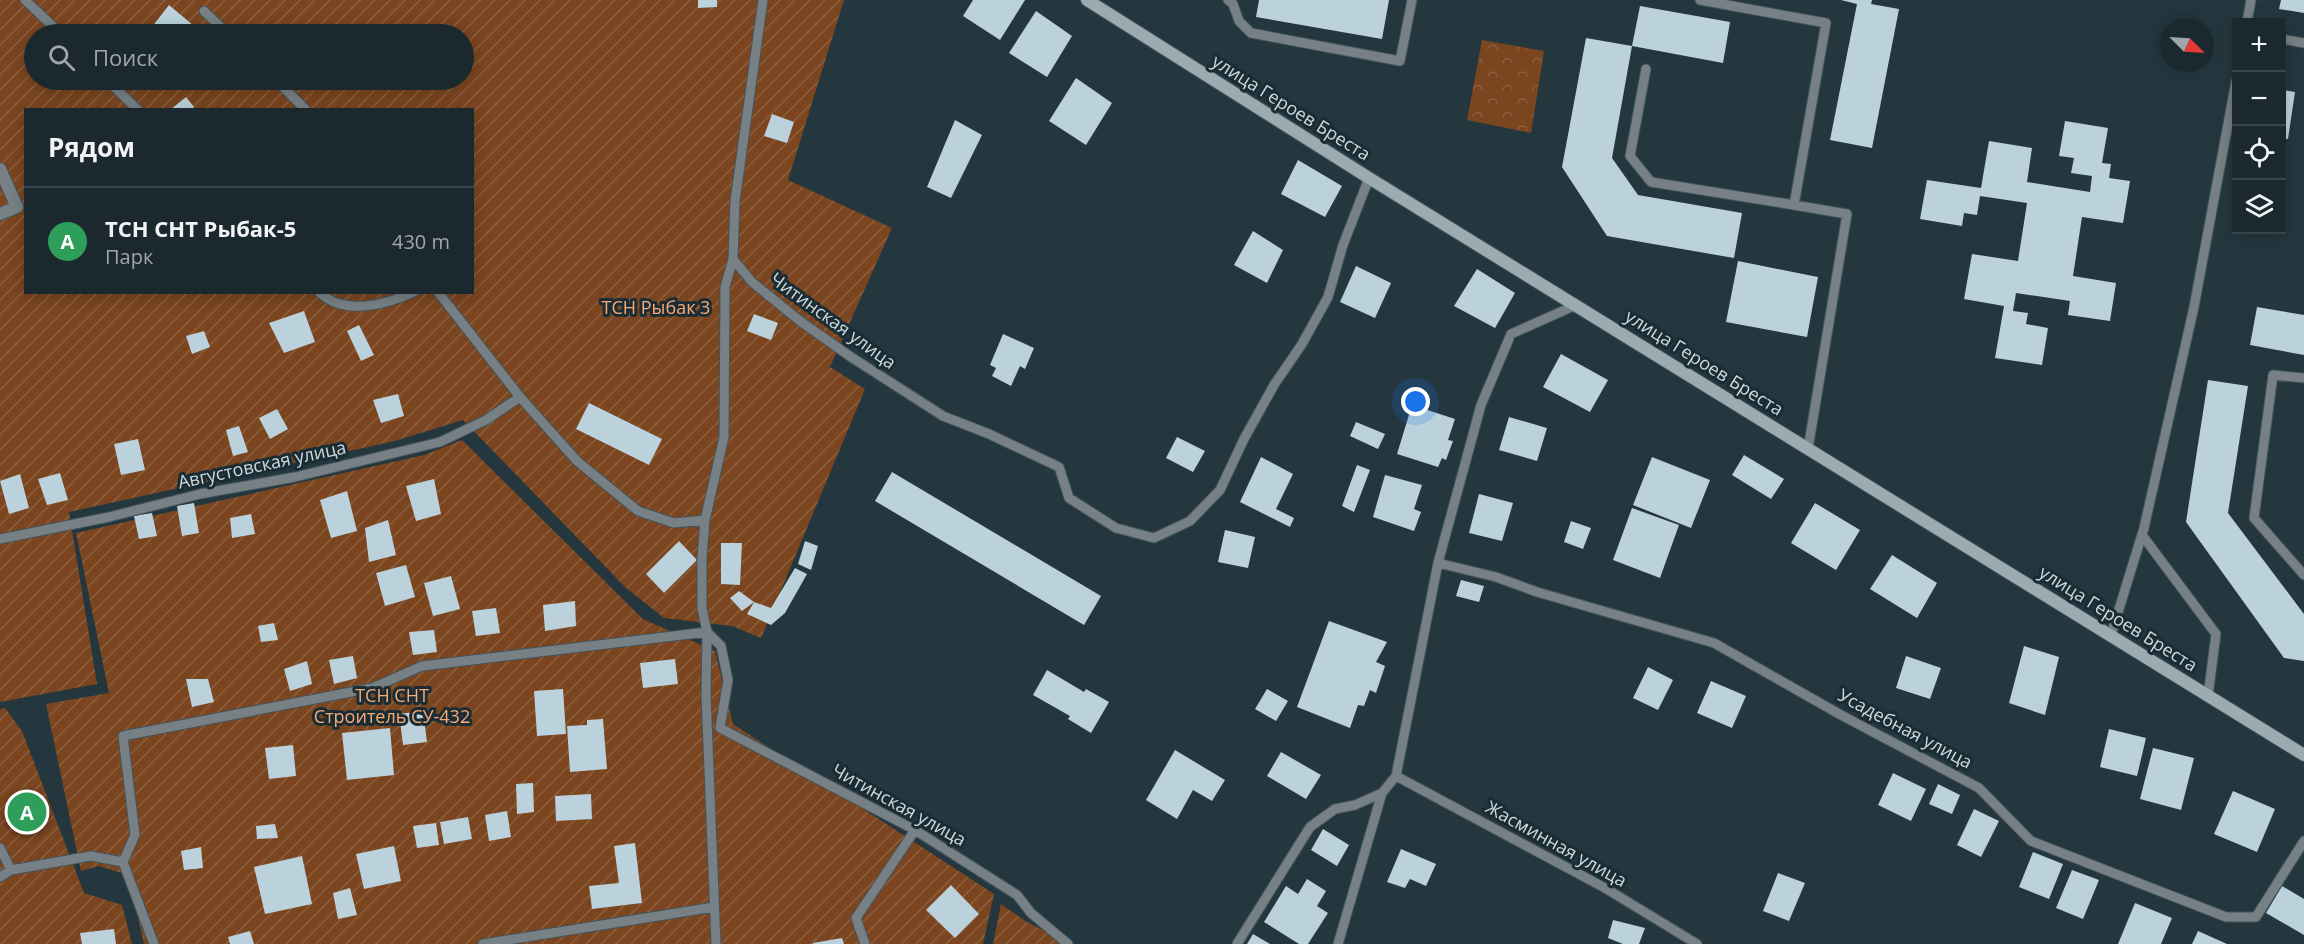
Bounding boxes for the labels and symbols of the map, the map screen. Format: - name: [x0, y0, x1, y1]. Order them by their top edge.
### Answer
- north arrow: [2160, 18, 2214, 72]
- street label: улица Героев Бреста: [1208, 49, 1375, 166]
- street label: Читинская улица: [766, 266, 901, 374]
- park label: ТСН Рыбак 3: [602, 295, 710, 319]
- street label: улица Героев Бреста: [1621, 304, 1788, 421]
- your location: [1401, 387, 1430, 416]
- street label: Августовская улица: [175, 434, 348, 494]
- street label: улица Героев Бреста: [2035, 560, 2202, 677]
- park label: ТСН СНТ Строитель СУ-432: [314, 683, 470, 728]
- street label: Усадебная улица: [1834, 683, 1977, 774]
- street label: Читинская улица: [828, 757, 971, 851]
- pin: A: [8, 790, 46, 834]
- street label: Жасминная улица: [1482, 794, 1631, 892]

